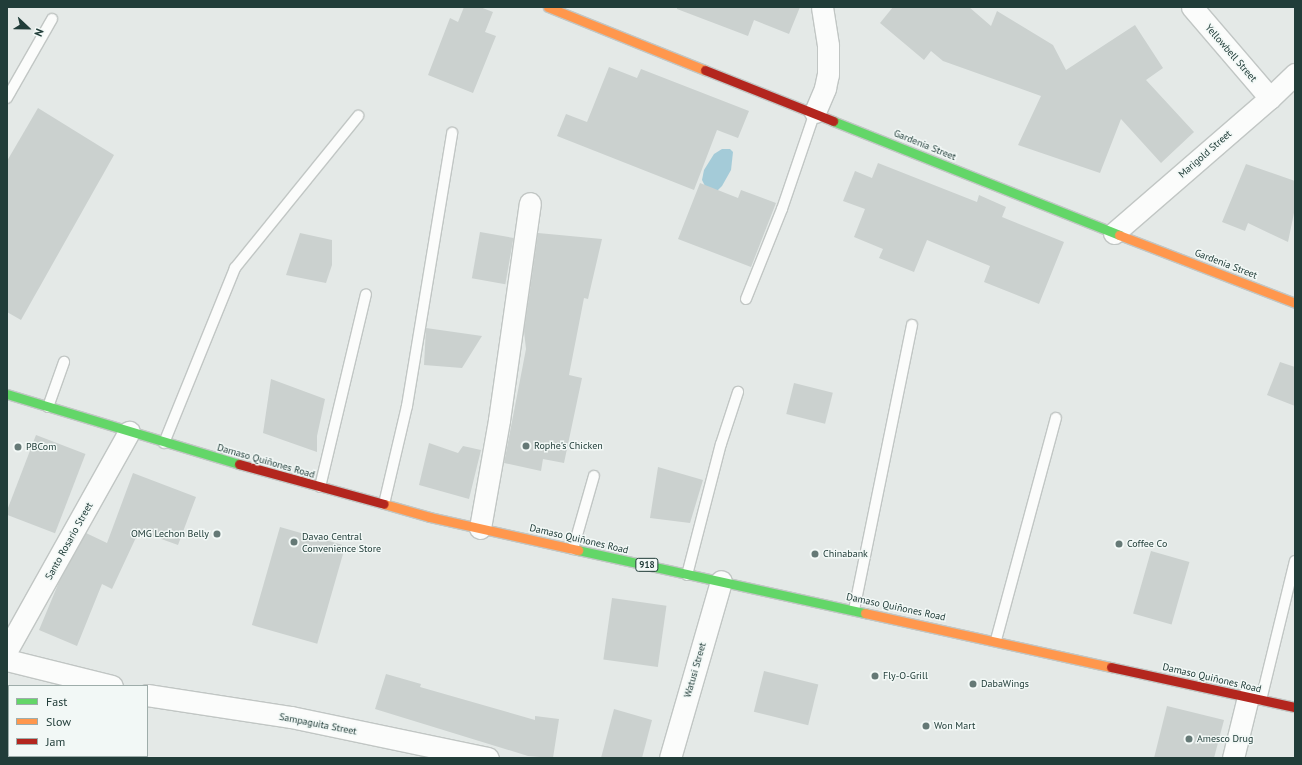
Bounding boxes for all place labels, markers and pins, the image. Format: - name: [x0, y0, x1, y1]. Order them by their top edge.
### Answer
- place label: Rophe's Chicken: [534, 440, 603, 452]
- place label: PBCom: [26, 441, 56, 453]
- marker: Rophe's Chicken: [521, 441, 531, 451]
- marker: PBCom: [13, 442, 23, 452]
- place label: OMG Lechon Belly: [131, 528, 209, 540]
- marker: OMG Lechon Belly: [212, 529, 222, 539]
- place label: Davao Central Convenience Store: [302, 530, 381, 554]
- marker: Davao Central Convenience Store: [289, 537, 299, 547]
- place label: Coffee Co: [1127, 538, 1167, 550]
- marker: Coffee Co: [1114, 539, 1124, 549]
- place label: Chinabank: [823, 548, 868, 560]
- marker: Chinabank: [810, 549, 820, 559]
- place label: Fly-O-Grill: [883, 670, 928, 682]
- marker: Fly-O-Grill: [870, 671, 880, 681]
- place label: DabaWings: [981, 678, 1029, 690]
- marker: DabaWings: [968, 679, 978, 689]
- place label: Won Mart: [934, 720, 975, 732]
- marker: Won Mart: [921, 721, 931, 731]
- place label: Amesco Drug: [1197, 733, 1253, 745]
- marker: Amesco Drug: [1184, 734, 1194, 744]

